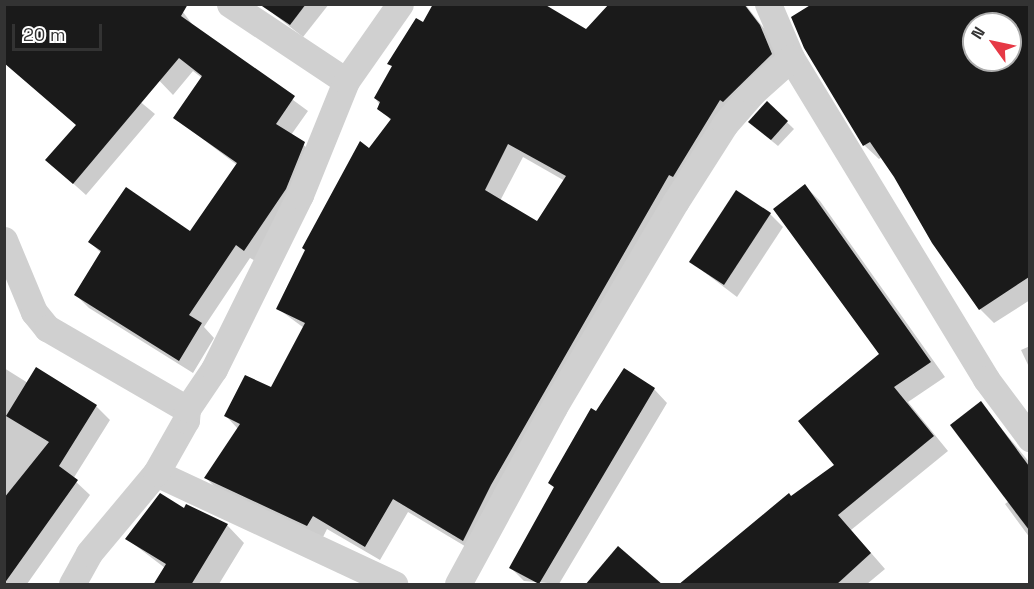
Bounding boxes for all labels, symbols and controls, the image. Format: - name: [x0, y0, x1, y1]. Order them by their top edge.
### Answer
- scale bar: [15, 12, 105, 50]
- north arrow: [962, 12, 1022, 72]
- text: 20 m: [23, 23, 66, 46]
- text: N: [966, 23, 990, 43]

